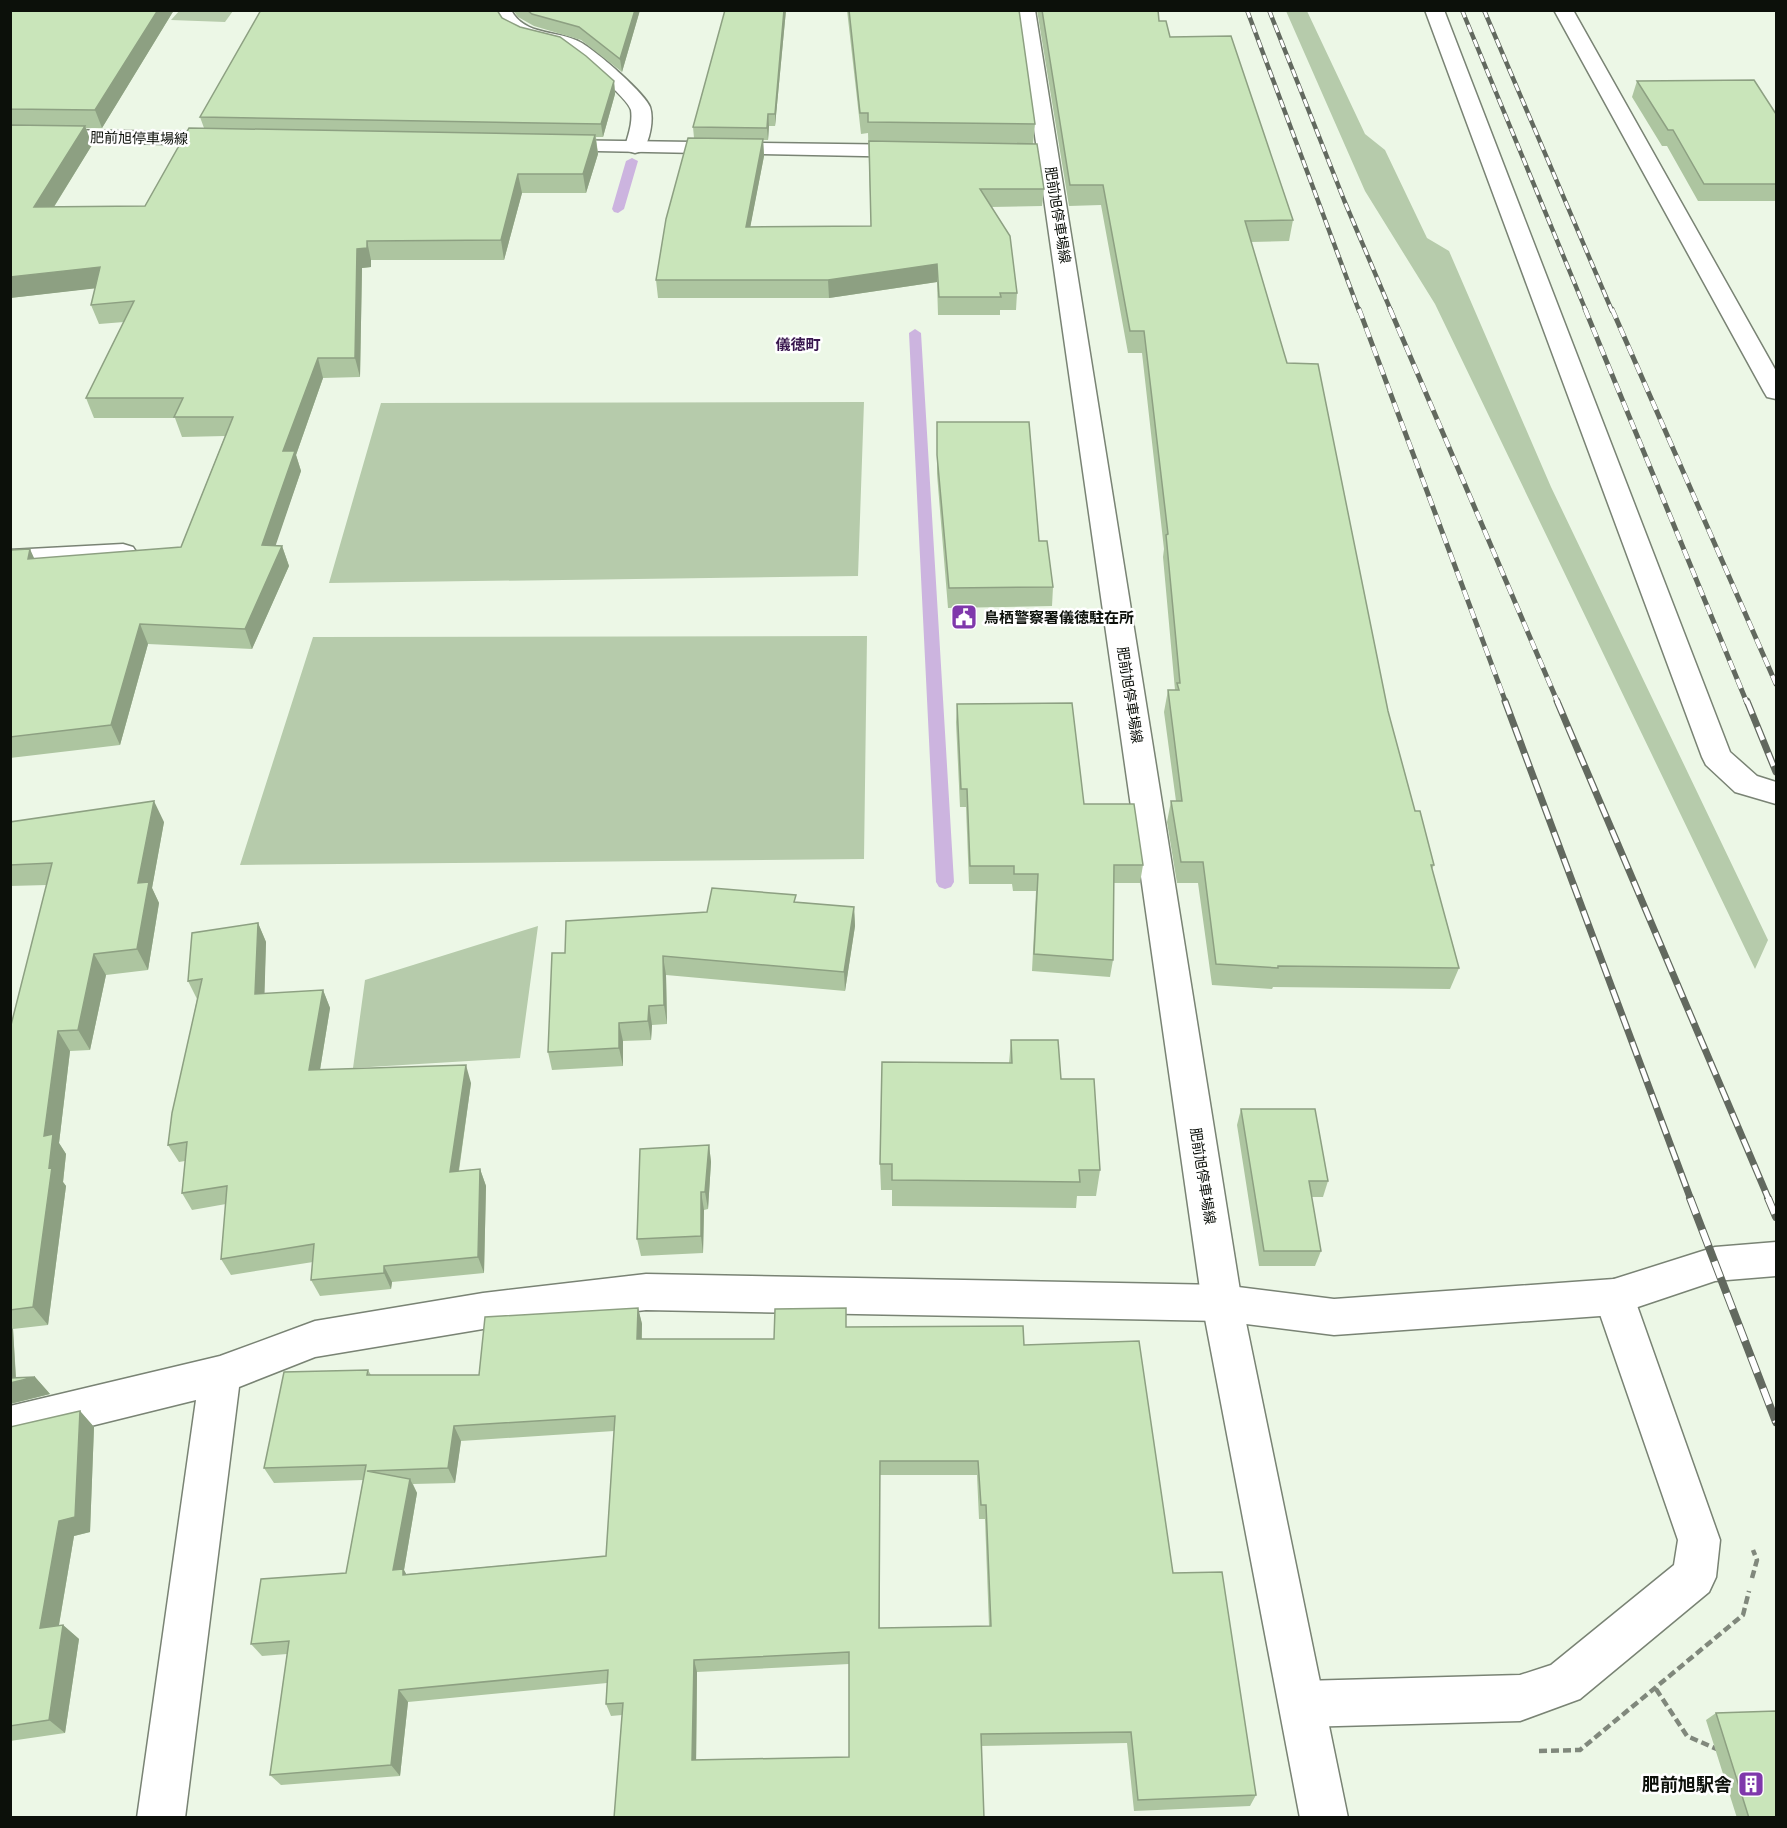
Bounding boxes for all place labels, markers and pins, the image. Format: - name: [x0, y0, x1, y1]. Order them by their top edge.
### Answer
- public building icon: 鳥栖警察署儀徳駐在所: [949, 602, 979, 632]
- place label: 鳥栖警察署儀徳駐在所: [984, 608, 1134, 627]
- building icon: 肥前旭駅舎: [1736, 1769, 1766, 1799]
- place label: 肥前旭駅舎: [1642, 1773, 1732, 1796]

